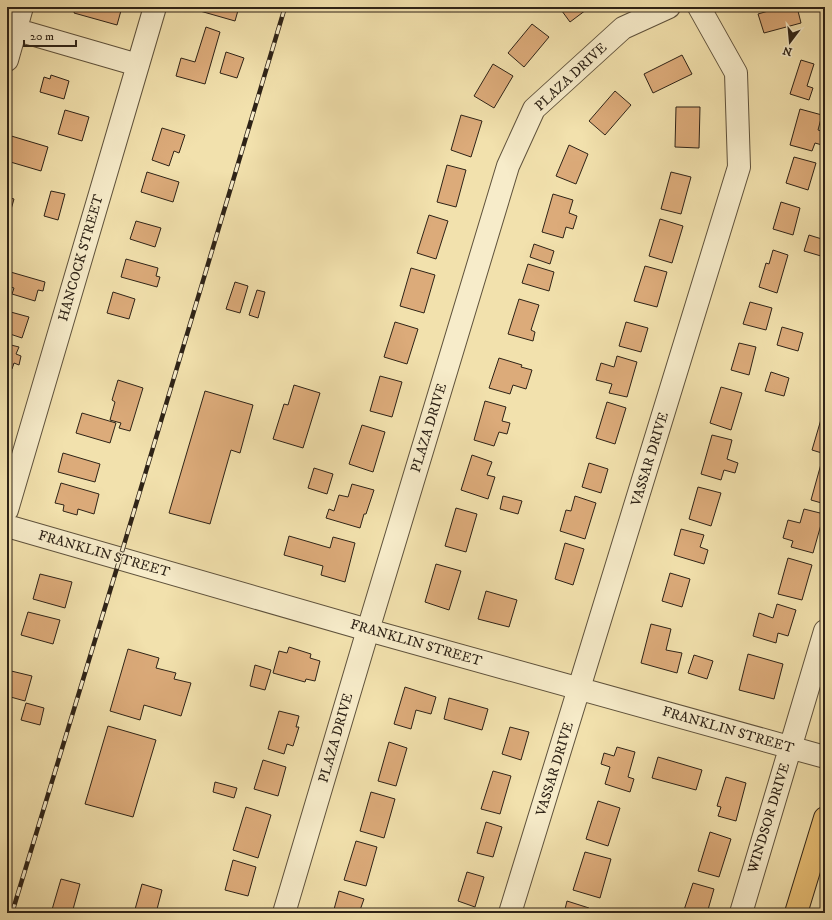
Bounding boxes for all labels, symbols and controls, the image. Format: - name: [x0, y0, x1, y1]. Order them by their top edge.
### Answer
- scale bar: [24, 22, 76, 48]
- north arrow: [770, 22, 810, 62]
- text: 20 m: [30, 29, 54, 44]
- street label: PLAZA DRIVE: [531, 39, 611, 115]
- text: N: [781, 43, 794, 59]
- street label: HANCOCK STREET: [54, 192, 108, 323]
- street label: PLAZA DRIVE: [407, 381, 451, 475]
- street label: VASSAR DRIVE: [627, 410, 673, 509]
- street label: FRANKLIN STREET: [36, 527, 172, 582]
- street label: FRANKLIN STREET: [348, 616, 484, 671]
- street label: PLAZA DRIVE: [315, 691, 357, 785]
- street label: FRANKLIN STREET: [660, 703, 796, 758]
- street label: VASSAR DRIVE: [532, 720, 578, 819]
- street label: WINDSOR DRIVE: [743, 761, 794, 876]

